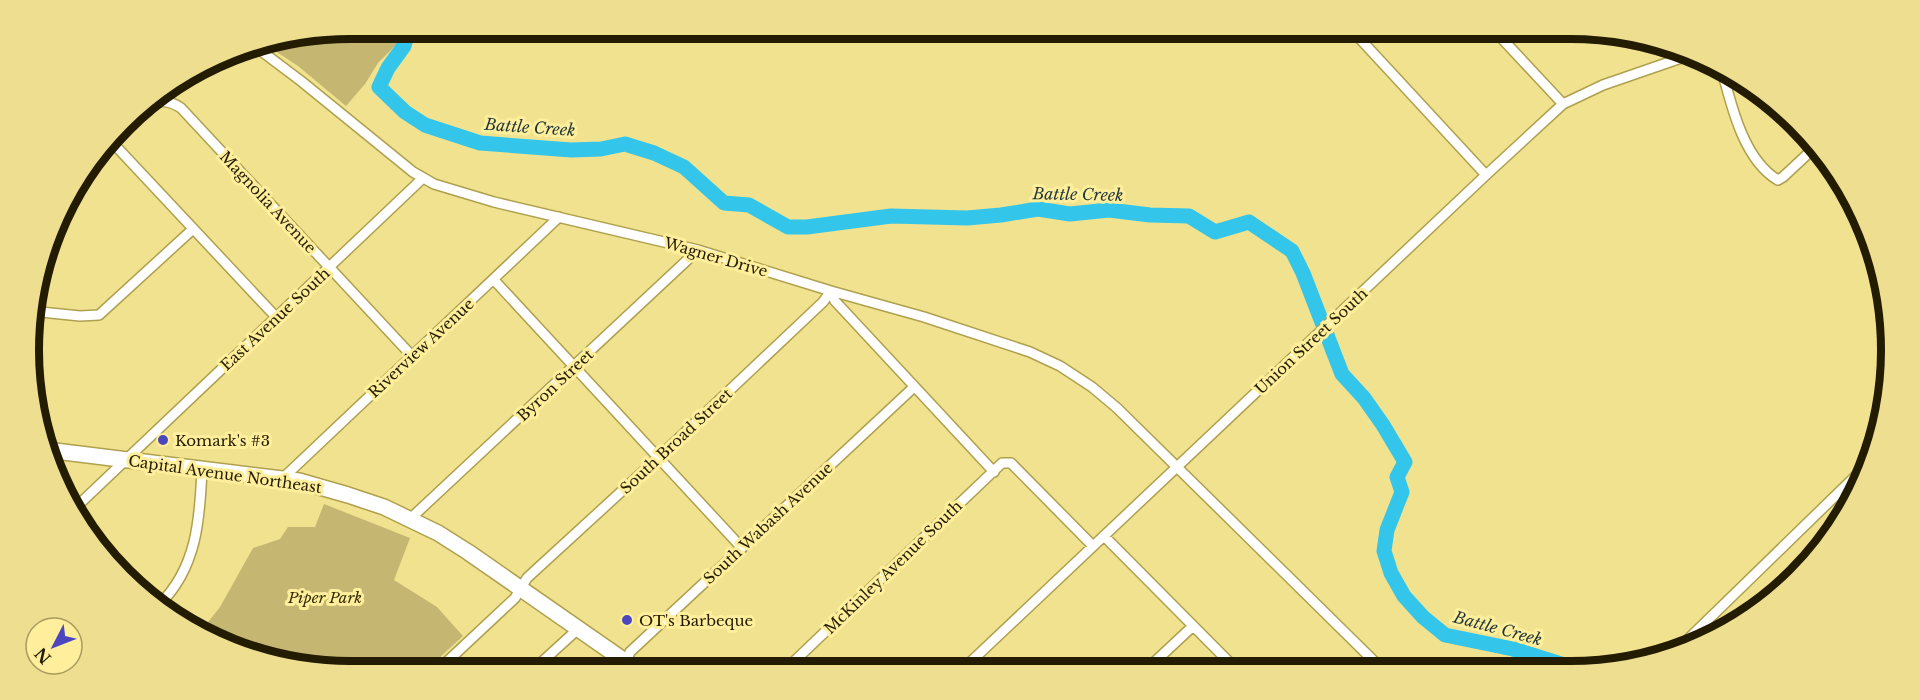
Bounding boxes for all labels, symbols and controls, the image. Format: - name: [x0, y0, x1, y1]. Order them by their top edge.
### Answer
- water label: Battle Creek: [483, 114, 576, 140]
- street label: Magnolia Avenue: [216, 147, 320, 257]
- water label: Battle Creek: [1031, 183, 1124, 205]
- street label: Wagner Drive: [661, 233, 770, 281]
- street label: East Avenue South: [216, 264, 334, 374]
- street label: Union Street South: [1251, 284, 1371, 398]
- street label: Riverview Avenue: [364, 294, 478, 402]
- street label: Byron Street: [513, 345, 597, 425]
- street label: South Broad Street: [616, 384, 736, 498]
- place label: Komark's #3: [175, 431, 270, 450]
- marker: Komark's #3: [156, 433, 170, 447]
- street label: Capital Avenue Northeast: [127, 451, 323, 497]
- street label: South Wabash Avenue: [699, 458, 837, 588]
- street label: McKinley Avenue South: [820, 496, 966, 638]
- park label: Piper Park: [287, 588, 362, 607]
- water label: Battle Creek: [1451, 606, 1544, 649]
- place label: OT's Barbeque: [639, 611, 753, 630]
- marker: OT's Barbeque: [620, 613, 634, 627]
- north arrow: [24, 616, 84, 676]
- text: N: [30, 644, 55, 668]

